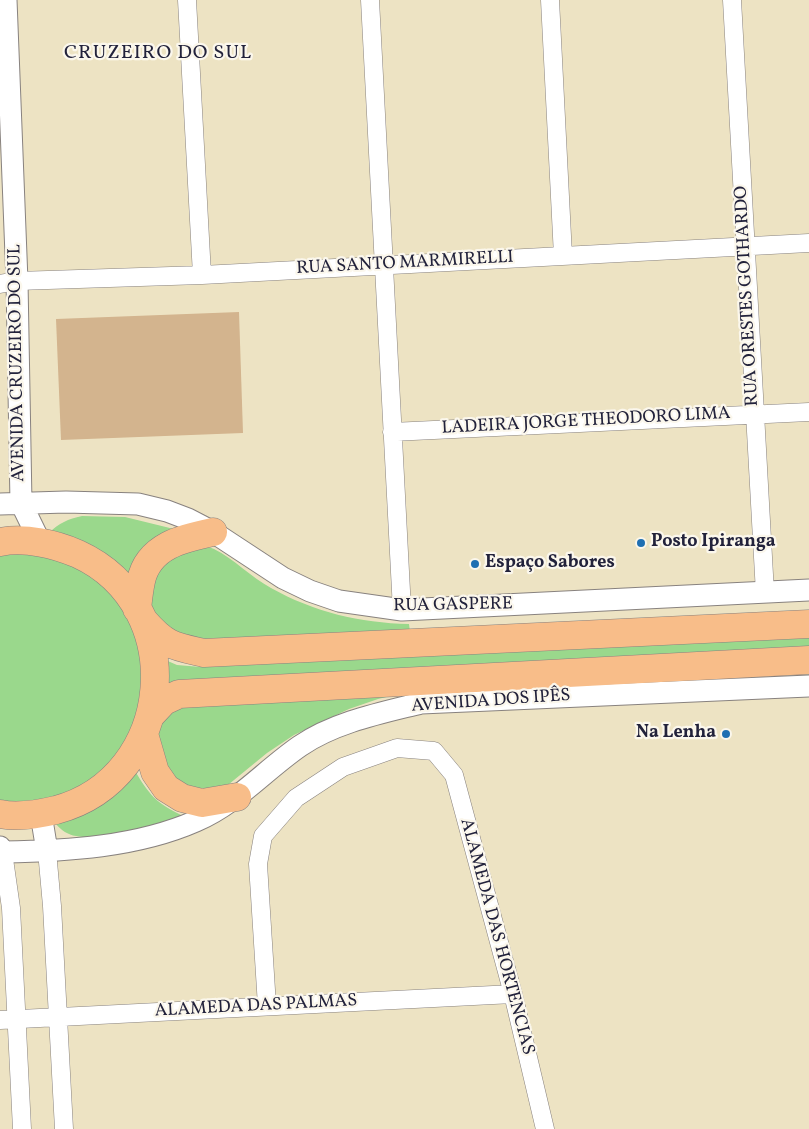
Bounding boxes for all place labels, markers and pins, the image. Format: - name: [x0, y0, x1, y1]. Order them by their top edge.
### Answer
- place label: Posto Ipiranga: [651, 532, 776, 554]
- marker: Posto Ipiranga: [635, 537, 647, 549]
- place label: Espaço Sabores: [485, 553, 615, 575]
- marker: Espaço Sabores: [469, 558, 481, 570]
- place label: Na Lenha: [636, 723, 716, 745]
- marker: Na Lenha: [720, 728, 732, 740]

